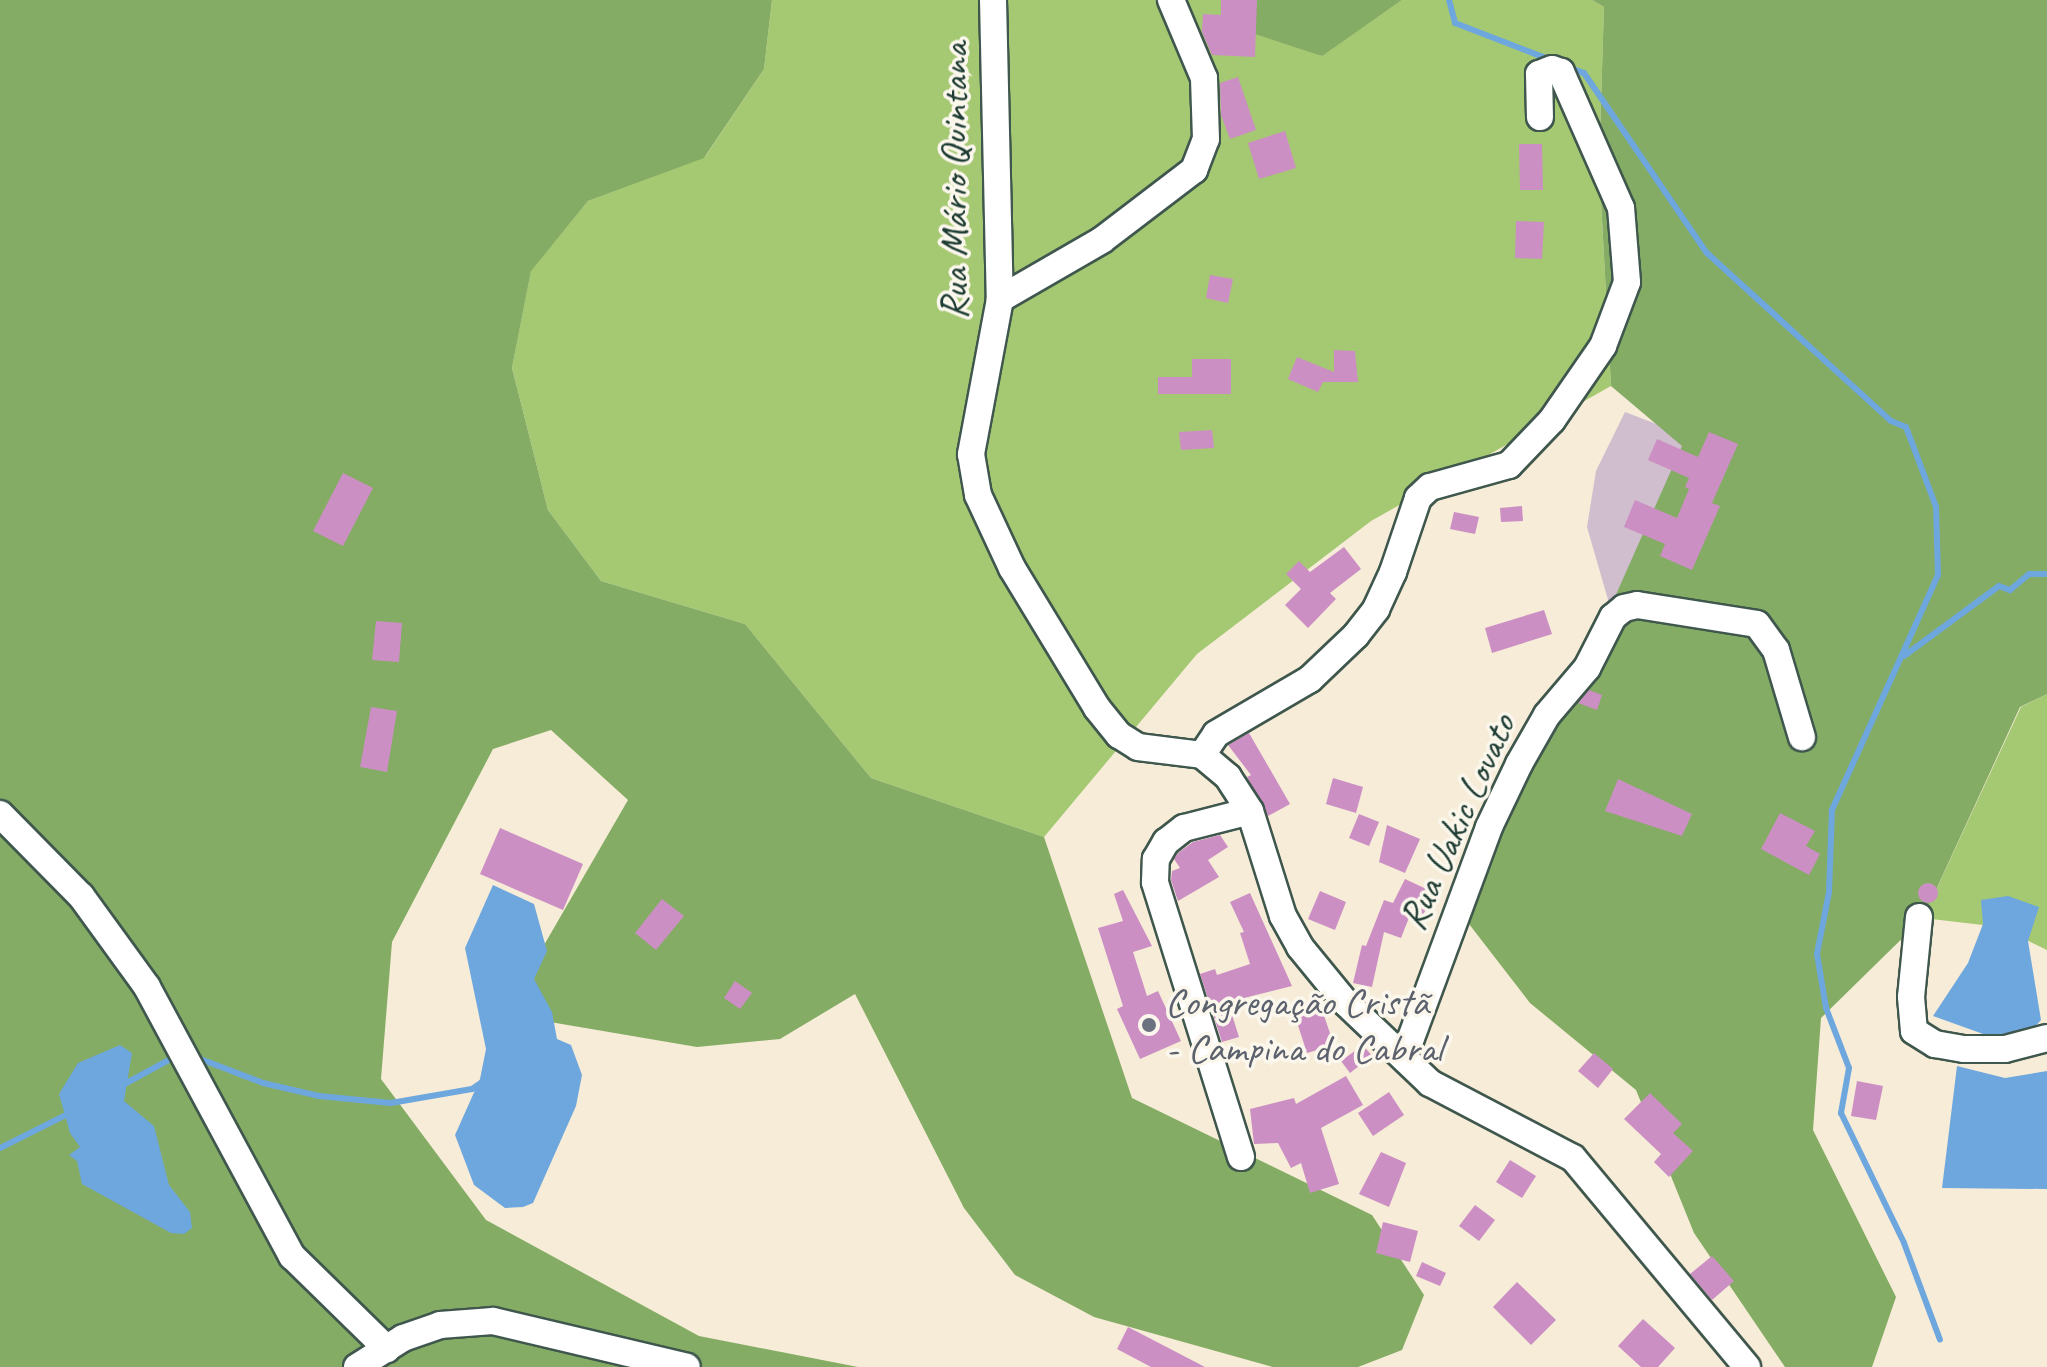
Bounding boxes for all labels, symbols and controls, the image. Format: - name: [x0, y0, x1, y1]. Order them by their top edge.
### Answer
- street label: Rua Mário Quintana: [930, 42, 978, 320]
- street label: Rua Uakic Lovato: [1388, 707, 1526, 937]
- place label: Congregação Cristã - Campina do Cabral: [1165, 978, 1444, 1072]
- marker: Congregação Cristã - Campina do Cabral: [1140, 1016, 1158, 1034]

